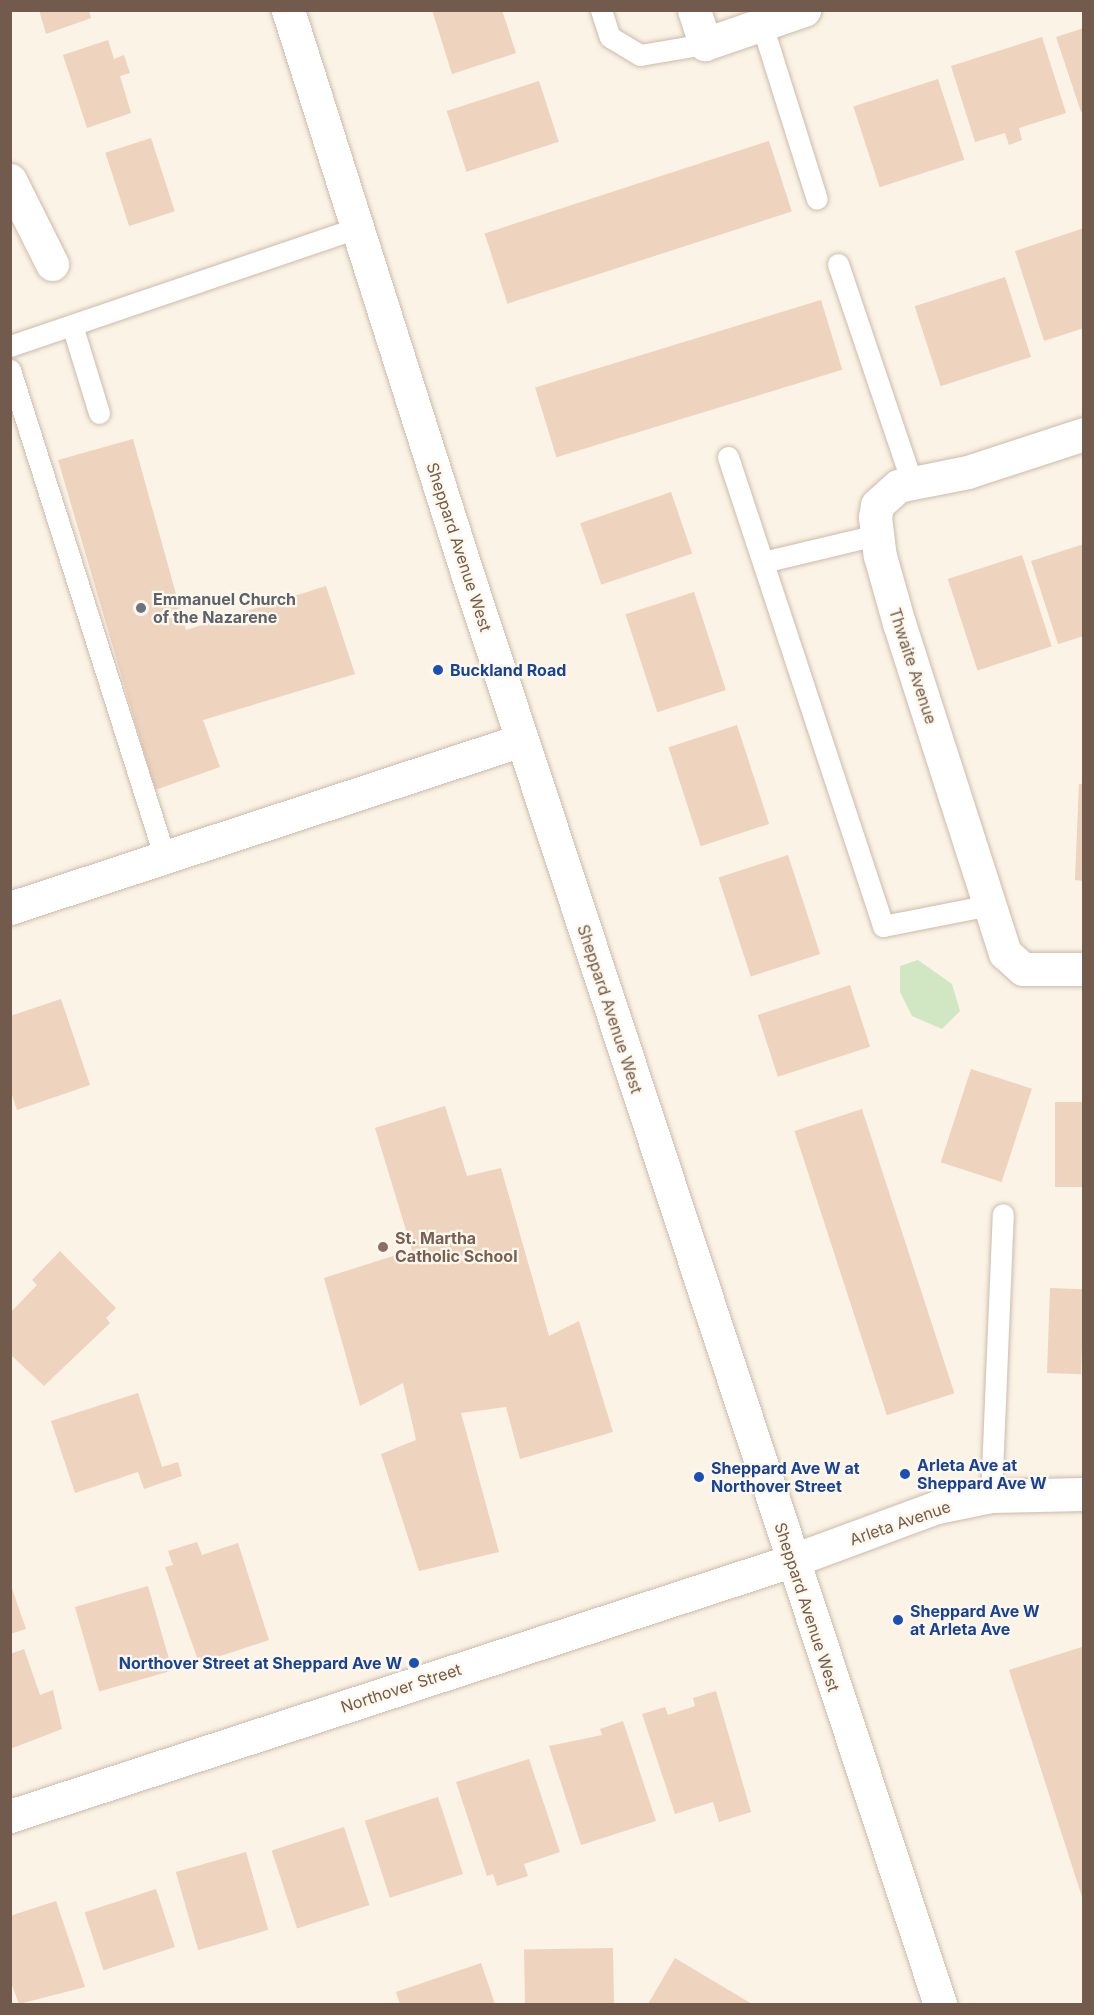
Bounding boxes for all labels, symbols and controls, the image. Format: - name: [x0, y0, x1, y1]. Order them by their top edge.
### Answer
- street label: Sheppard Avenue West: [423, 460, 495, 634]
- place label: Emmanuel Church of the Nazarene: [153, 589, 296, 627]
- marker: Emmanuel Church of the Nazarene: [134, 601, 148, 615]
- street label: Thwaite Avenue: [885, 606, 941, 726]
- place label: Buckland Road: [450, 660, 566, 680]
- marker: Buckland Road: [431, 663, 445, 677]
- street label: Sheppard Avenue West: [574, 922, 646, 1096]
- place label: St. Martha Catholic School: [395, 1228, 517, 1266]
- marker: St. Martha Catholic School: [376, 1240, 390, 1254]
- place label: Arleta Ave at Sheppard Ave W: [917, 1455, 1047, 1493]
- place label: Sheppard Ave W at Northover Street: [711, 1458, 860, 1496]
- marker: Arleta Ave at Sheppard Ave W: [898, 1467, 912, 1481]
- marker: Sheppard Ave W at Northover Street: [692, 1470, 706, 1484]
- street label: Arleta Avenue: [847, 1497, 953, 1549]
- street label: Sheppard Avenue West: [771, 1520, 843, 1694]
- place label: Sheppard Ave W at Arleta Ave: [910, 1601, 1040, 1639]
- marker: Sheppard Ave W at Arleta Ave: [891, 1613, 905, 1627]
- place label: Northover Street at Sheppard Ave W: [119, 1653, 402, 1673]
- marker: Northover Street at Sheppard Ave W: [407, 1656, 421, 1670]
- street label: Northover Street: [338, 1659, 464, 1717]

